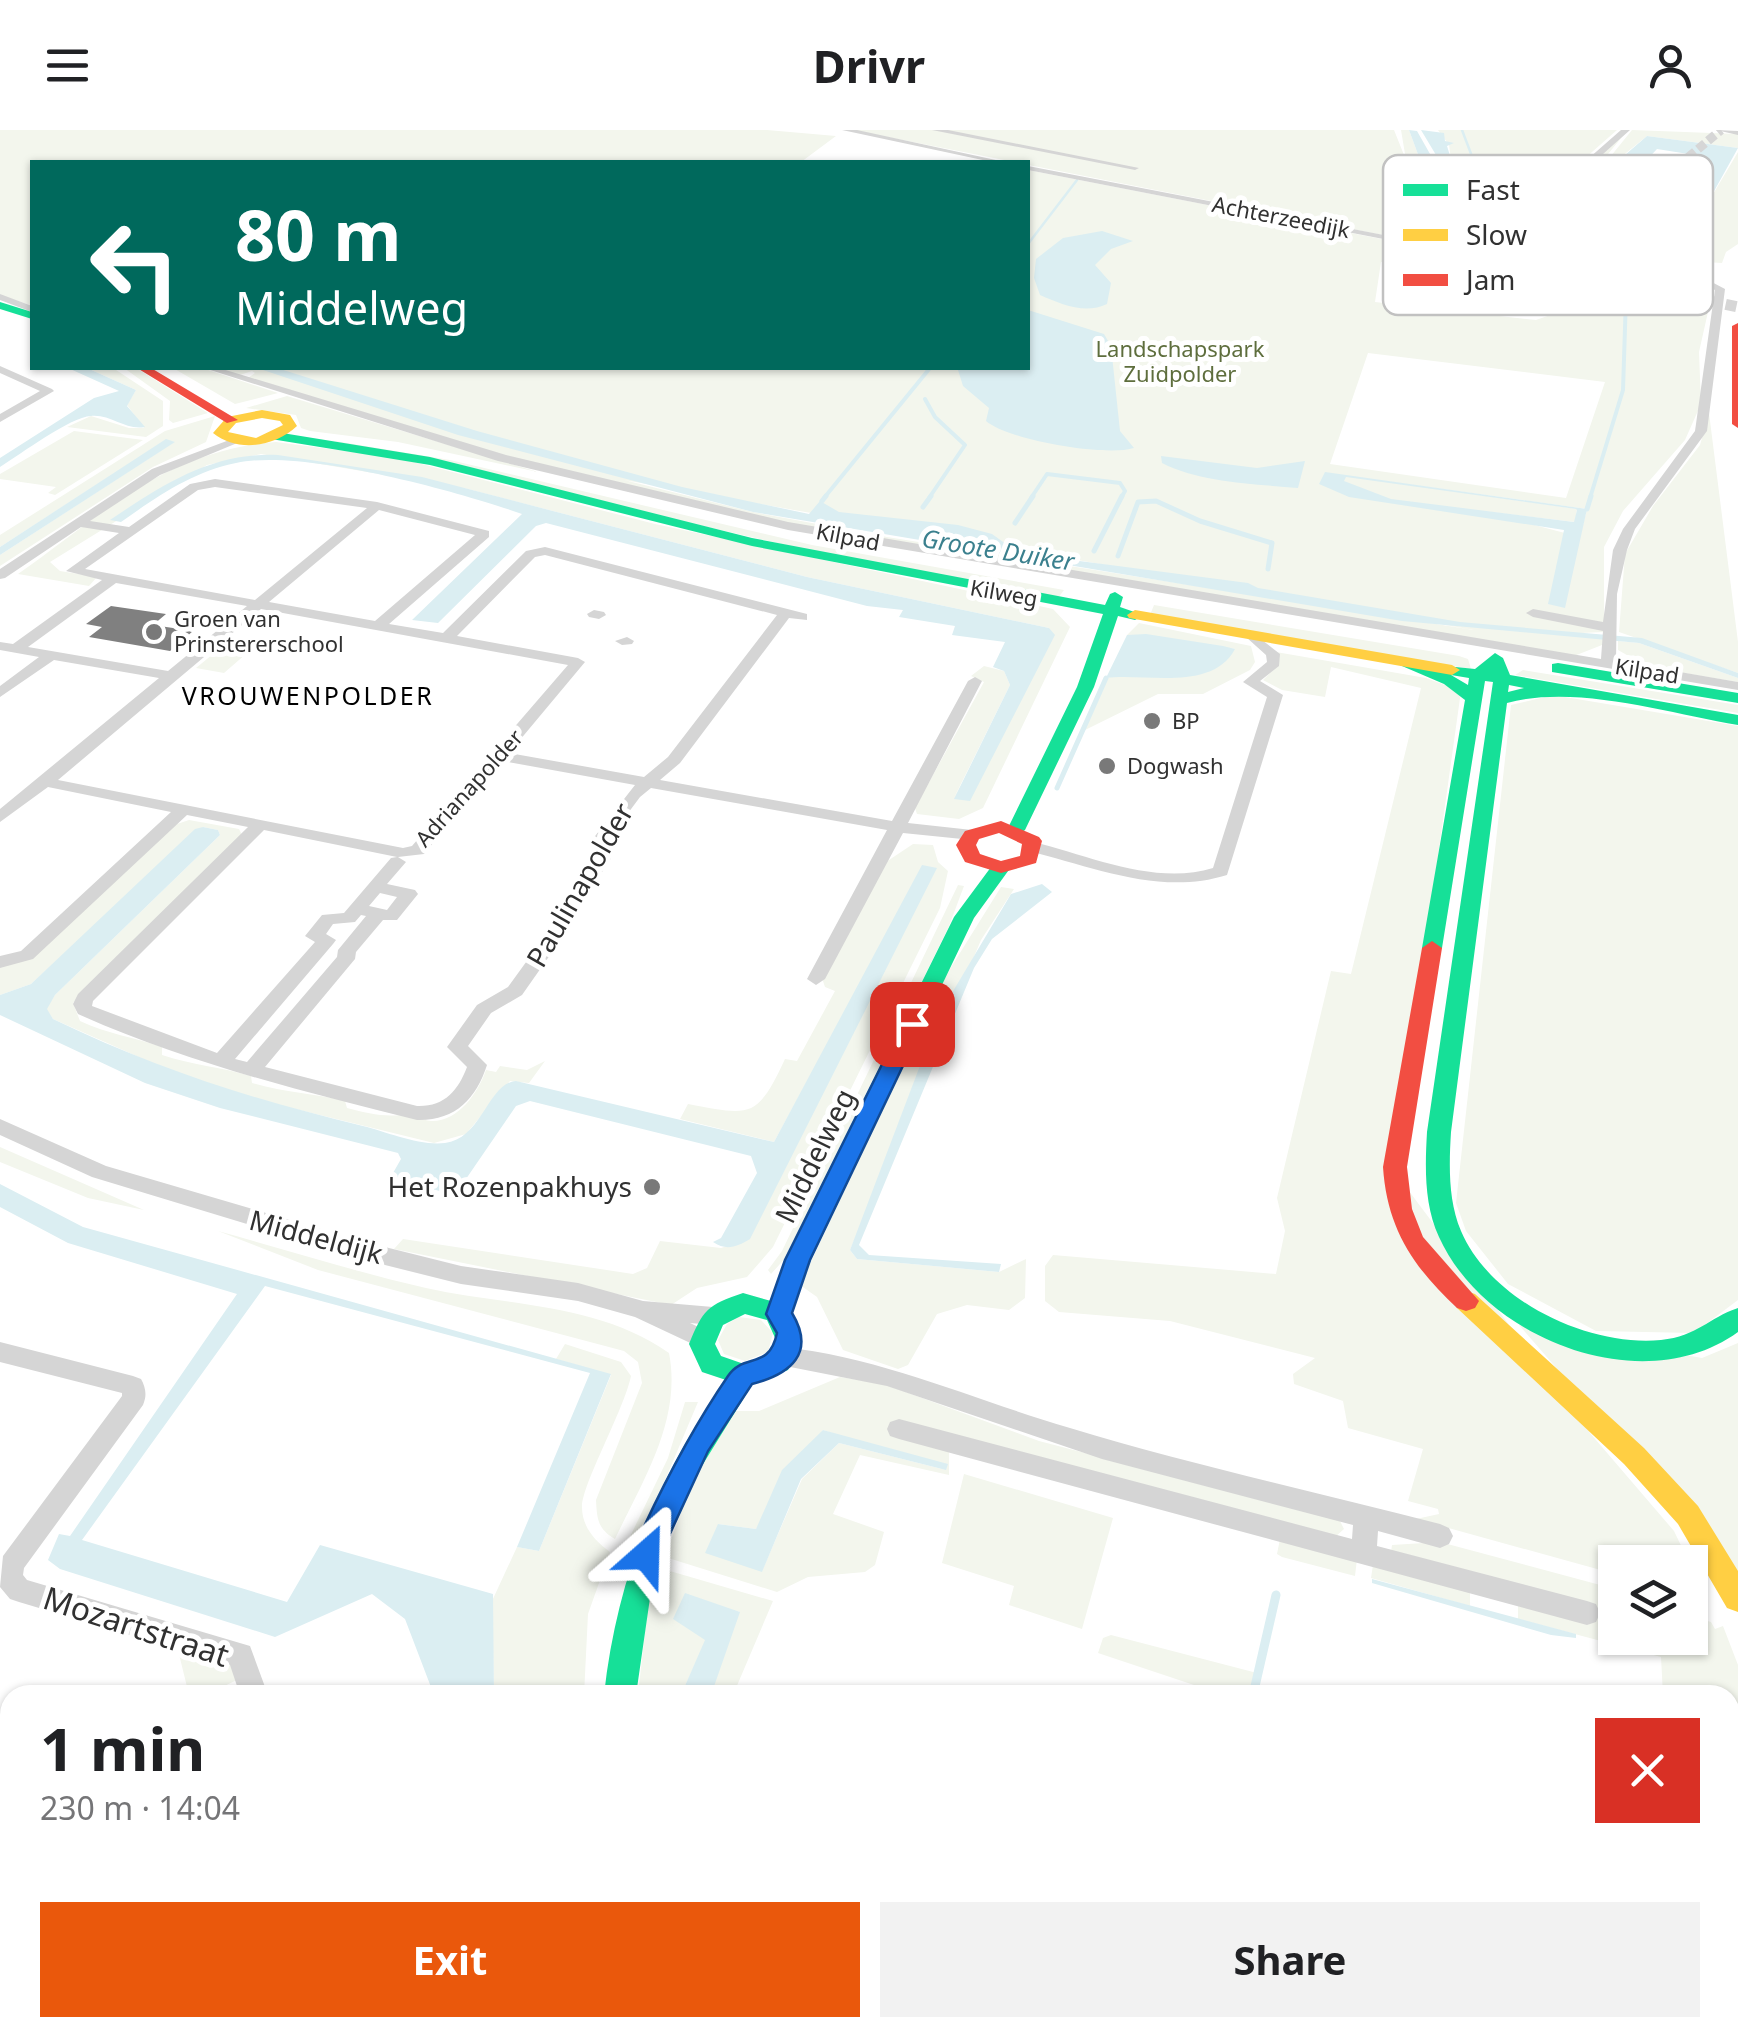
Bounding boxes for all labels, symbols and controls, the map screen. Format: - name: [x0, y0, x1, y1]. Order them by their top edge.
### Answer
- text: Drivr: [813, 35, 925, 96]
- icon: menu: [40, 38, 95, 93]
- icon: person: [1643, 38, 1698, 93]
- legend: [1383, 155, 1713, 315]
- text: Fast: [1466, 170, 1520, 208]
- text: 80 m: [235, 186, 402, 282]
- street label: Achterzeedijk: [1210, 188, 1353, 244]
- icon: left: [70, 200, 200, 330]
- text: Slow: [1466, 215, 1527, 253]
- text: Jam: [1463, 260, 1516, 298]
- text: Middelweg: [235, 277, 468, 338]
- park label: Landschapspark Zuidpolder: [1096, 333, 1265, 388]
- street label: Kilpad: [814, 515, 883, 557]
- water label: Groote Duiker: [920, 520, 1078, 578]
- street label: Kilweg: [968, 571, 1040, 613]
- place label: Groen van Prinstererschool: [174, 603, 344, 658]
- marker: Groen van Prinstererschool: [143, 621, 165, 643]
- street label: Kilpad: [1613, 650, 1681, 690]
- district label: VROUWENPOLDER: [182, 678, 434, 712]
- place label: BP: [1172, 705, 1200, 735]
- marker: BP: [1141, 710, 1163, 732]
- street label: Adrianapolder: [408, 722, 529, 852]
- place label: Dogwash: [1127, 750, 1224, 780]
- marker: Dogwash: [1096, 755, 1118, 777]
- street label: Paulinapolder: [517, 795, 642, 973]
- pin: [870, 982, 955, 1067]
- icon: arrive: [885, 997, 940, 1052]
- street label: Middelweg: [765, 1082, 863, 1229]
- place label: Het Rozenpakhuys: [388, 1167, 632, 1205]
- marker: Het Rozenpakhuys: [641, 1176, 663, 1198]
- street label: Middeldijk: [245, 1200, 387, 1272]
- position arrow: [594, 1503, 698, 1607]
- map controls: [1598, 1545, 1708, 1655]
- button: layers: [1598, 1545, 1708, 1655]
- street label: Mozartstraat: [38, 1575, 235, 1676]
- text: 1 min: [40, 1707, 205, 1789]
- button: close: [1595, 1718, 1700, 1823]
- text: 230 m · 14:04: [40, 1786, 240, 1829]
- button: Exit: [40, 1902, 860, 2017]
- button: Share: [880, 1902, 1700, 2017]

